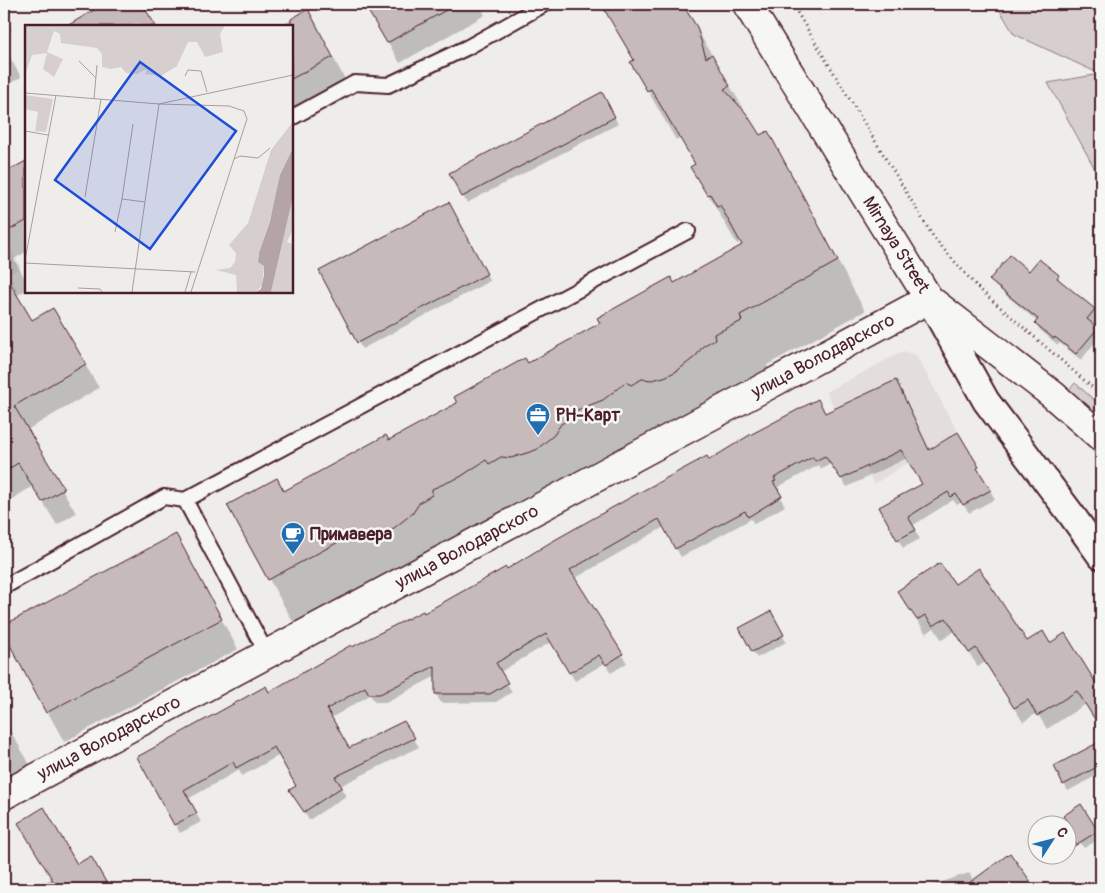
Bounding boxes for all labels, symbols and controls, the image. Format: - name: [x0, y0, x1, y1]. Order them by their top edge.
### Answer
- inset map: [25, 25, 292, 292]
- street label: Mirnaya Street: [857, 192, 935, 298]
- street label: улица Володарского: [746, 308, 899, 404]
- office icon: РН-Карт: [525, 402, 551, 436]
- place label: РН-Карт: [556, 404, 621, 427]
- street label: улица Володарского: [390, 499, 543, 595]
- cafe icon: Примавера: [280, 521, 306, 555]
- place label: Примавера: [310, 523, 393, 546]
- street label: улица Володарского: [32, 690, 185, 786]
- north arrow: [1028, 816, 1078, 866]
- text: С: [1053, 824, 1072, 841]

